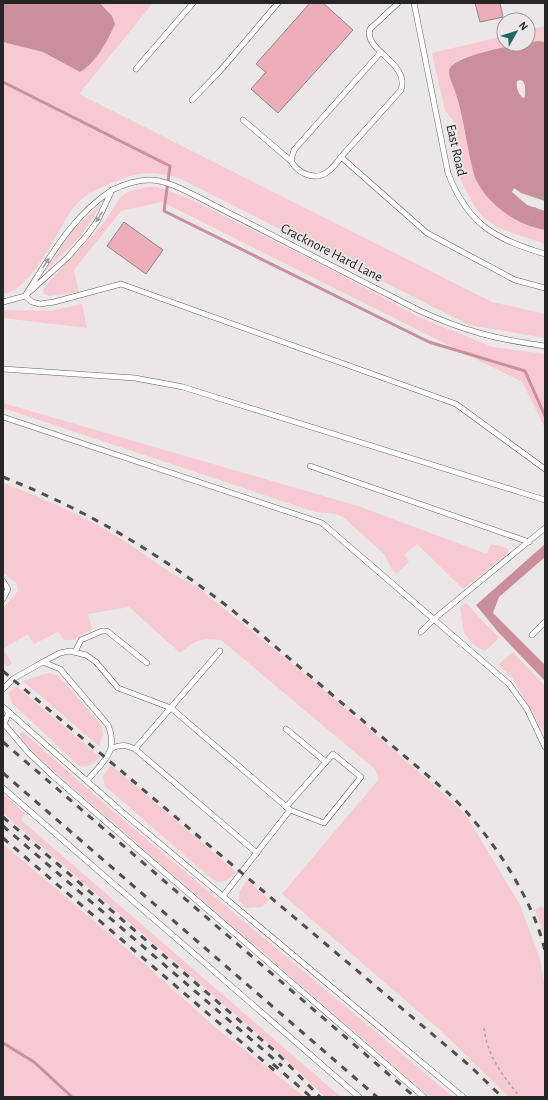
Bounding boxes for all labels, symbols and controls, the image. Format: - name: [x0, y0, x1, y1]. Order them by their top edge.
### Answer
- north arrow: [496, 12, 536, 52]
- text: N: [517, 20, 530, 32]
- street label: East Road: [443, 123, 469, 177]
- one-way arrow: [96, 211, 103, 223]
- street label: Cracknore Hard Lane: [278, 221, 385, 285]
- one-way arrow: [43, 257, 50, 269]

